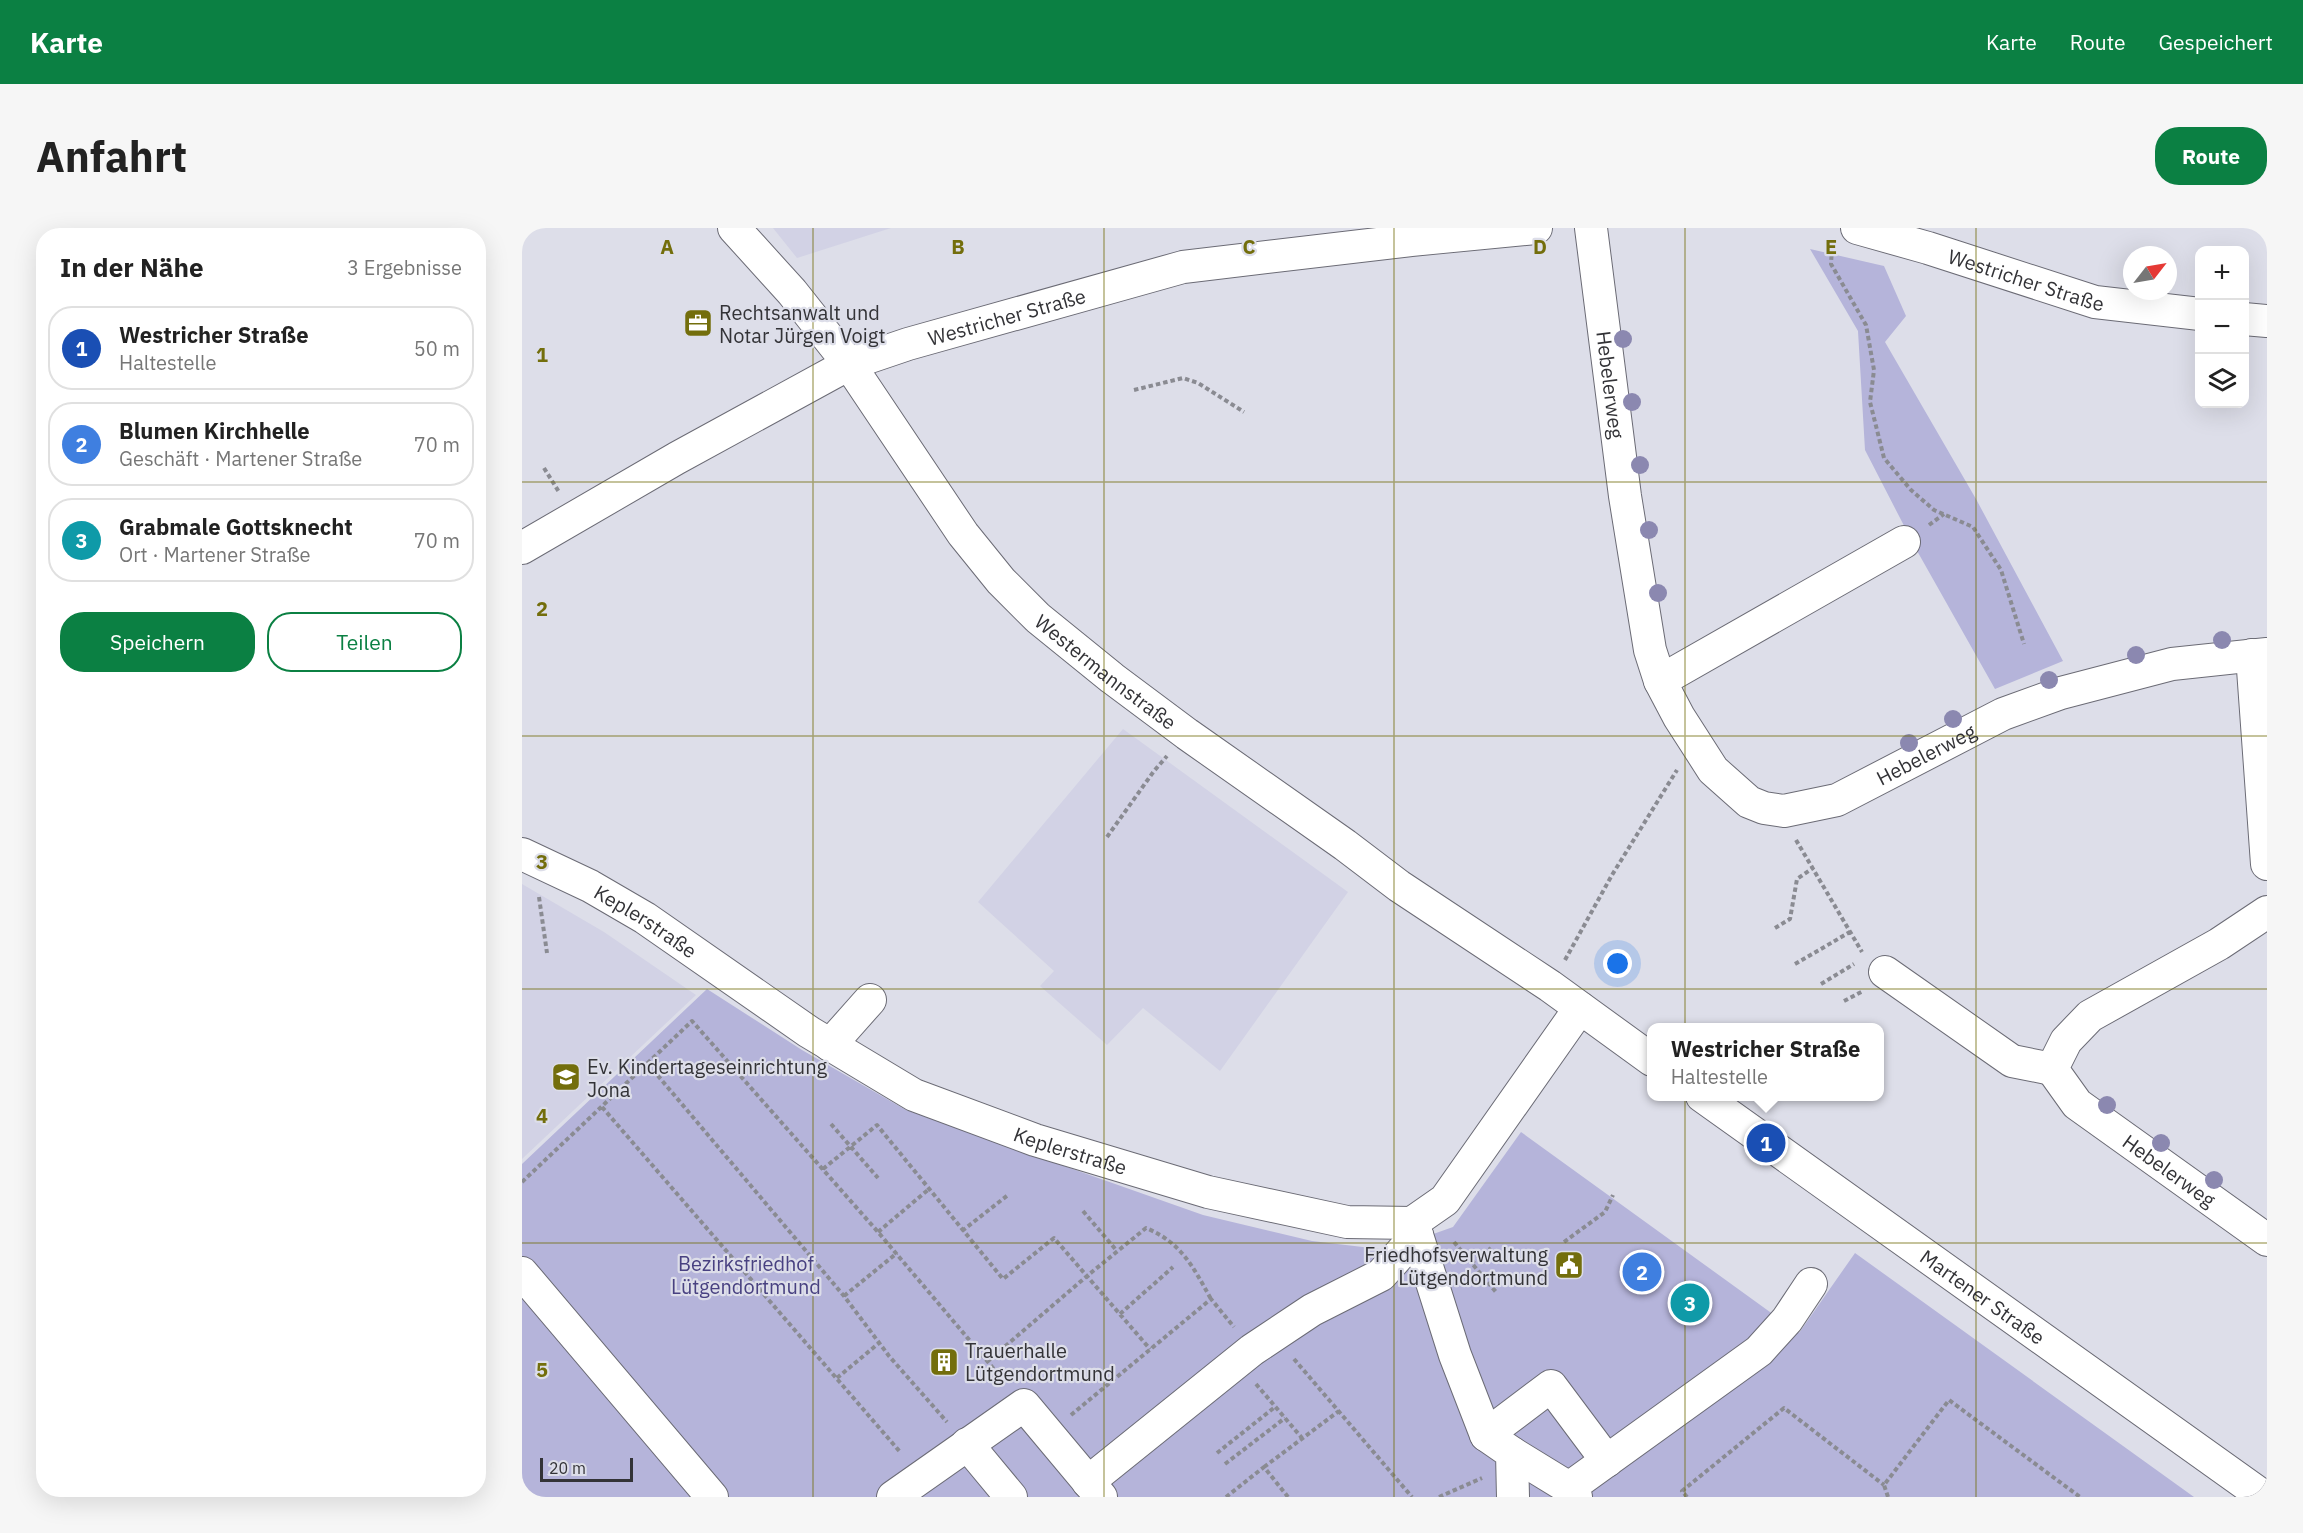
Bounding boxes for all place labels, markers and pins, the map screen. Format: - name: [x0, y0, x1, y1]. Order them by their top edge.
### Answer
- place label: Rechtsanwalt und Notar Jürgen Voigt: [719, 299, 885, 349]
- office icon: Rechtsanwalt und Notar Jürgen Voigt: [682, 307, 714, 339]
- place label: Ev. Kindertageseinrichtung Jona: [587, 1053, 827, 1103]
- school or university icon: Ev. Kindertageseinrichtung Jona: [550, 1061, 582, 1093]
- pin: 1: [1746, 1120, 1786, 1166]
- place label: Friedhofsverwaltung Lütgendortmund: [1364, 1241, 1548, 1291]
- public building icon: Friedhofsverwaltung Lütgendortmund: [1553, 1249, 1585, 1281]
- pin: 2: [1622, 1250, 1662, 1294]
- pin: 3: [1670, 1280, 1710, 1326]
- place label: Trauerhalle Lütgendortmund: [965, 1337, 1115, 1387]
- building icon: Trauerhalle Lütgendortmund: [928, 1346, 960, 1378]

